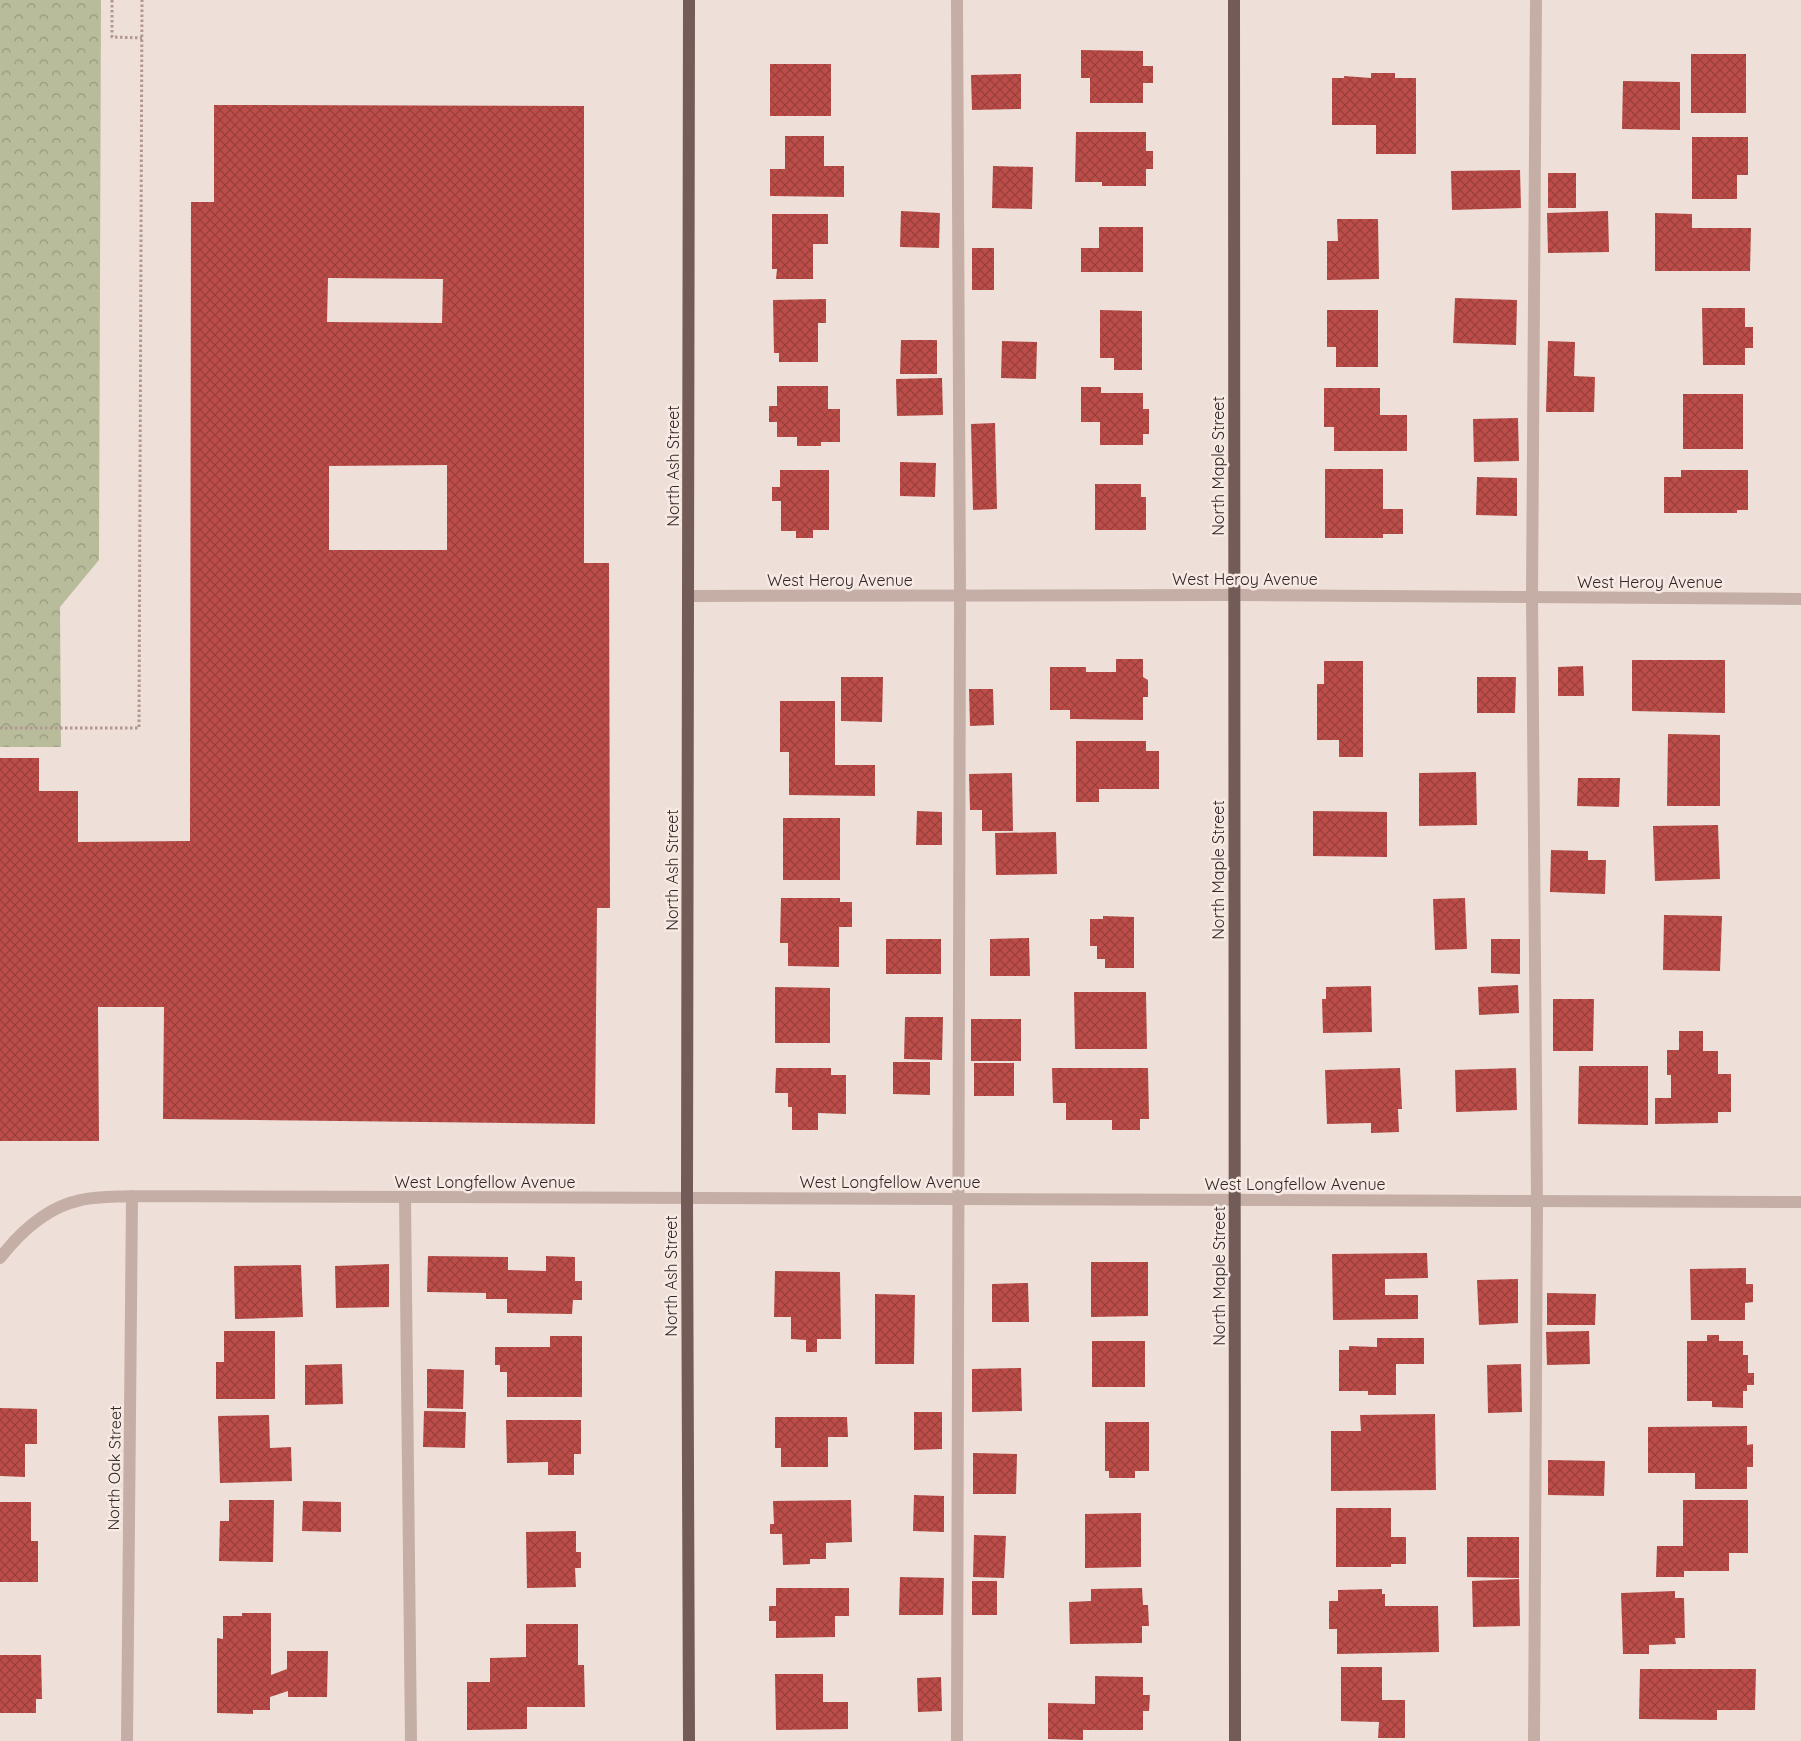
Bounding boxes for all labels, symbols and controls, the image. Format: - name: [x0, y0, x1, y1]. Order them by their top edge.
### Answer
- street label: North Maple Street: [1208, 396, 1228, 536]
- street label: North Ash Street: [663, 405, 683, 527]
- street label: West Heroy Avenue: [1172, 569, 1318, 589]
- street label: West Heroy Avenue: [767, 570, 913, 590]
- street label: West Heroy Avenue: [1577, 572, 1723, 592]
- street label: North Maple Street: [1208, 800, 1228, 940]
- street label: North Ash Street: [662, 809, 682, 931]
- street label: West Longfellow Avenue: [394, 1172, 576, 1192]
- street label: West Longfellow Avenue: [799, 1172, 981, 1192]
- street label: West Longfellow Avenue: [1204, 1174, 1386, 1194]
- street label: North Maple Street: [1209, 1206, 1229, 1346]
- street label: North Ash Street: [661, 1215, 681, 1337]
- street label: North Oak Street: [103, 1405, 125, 1531]

